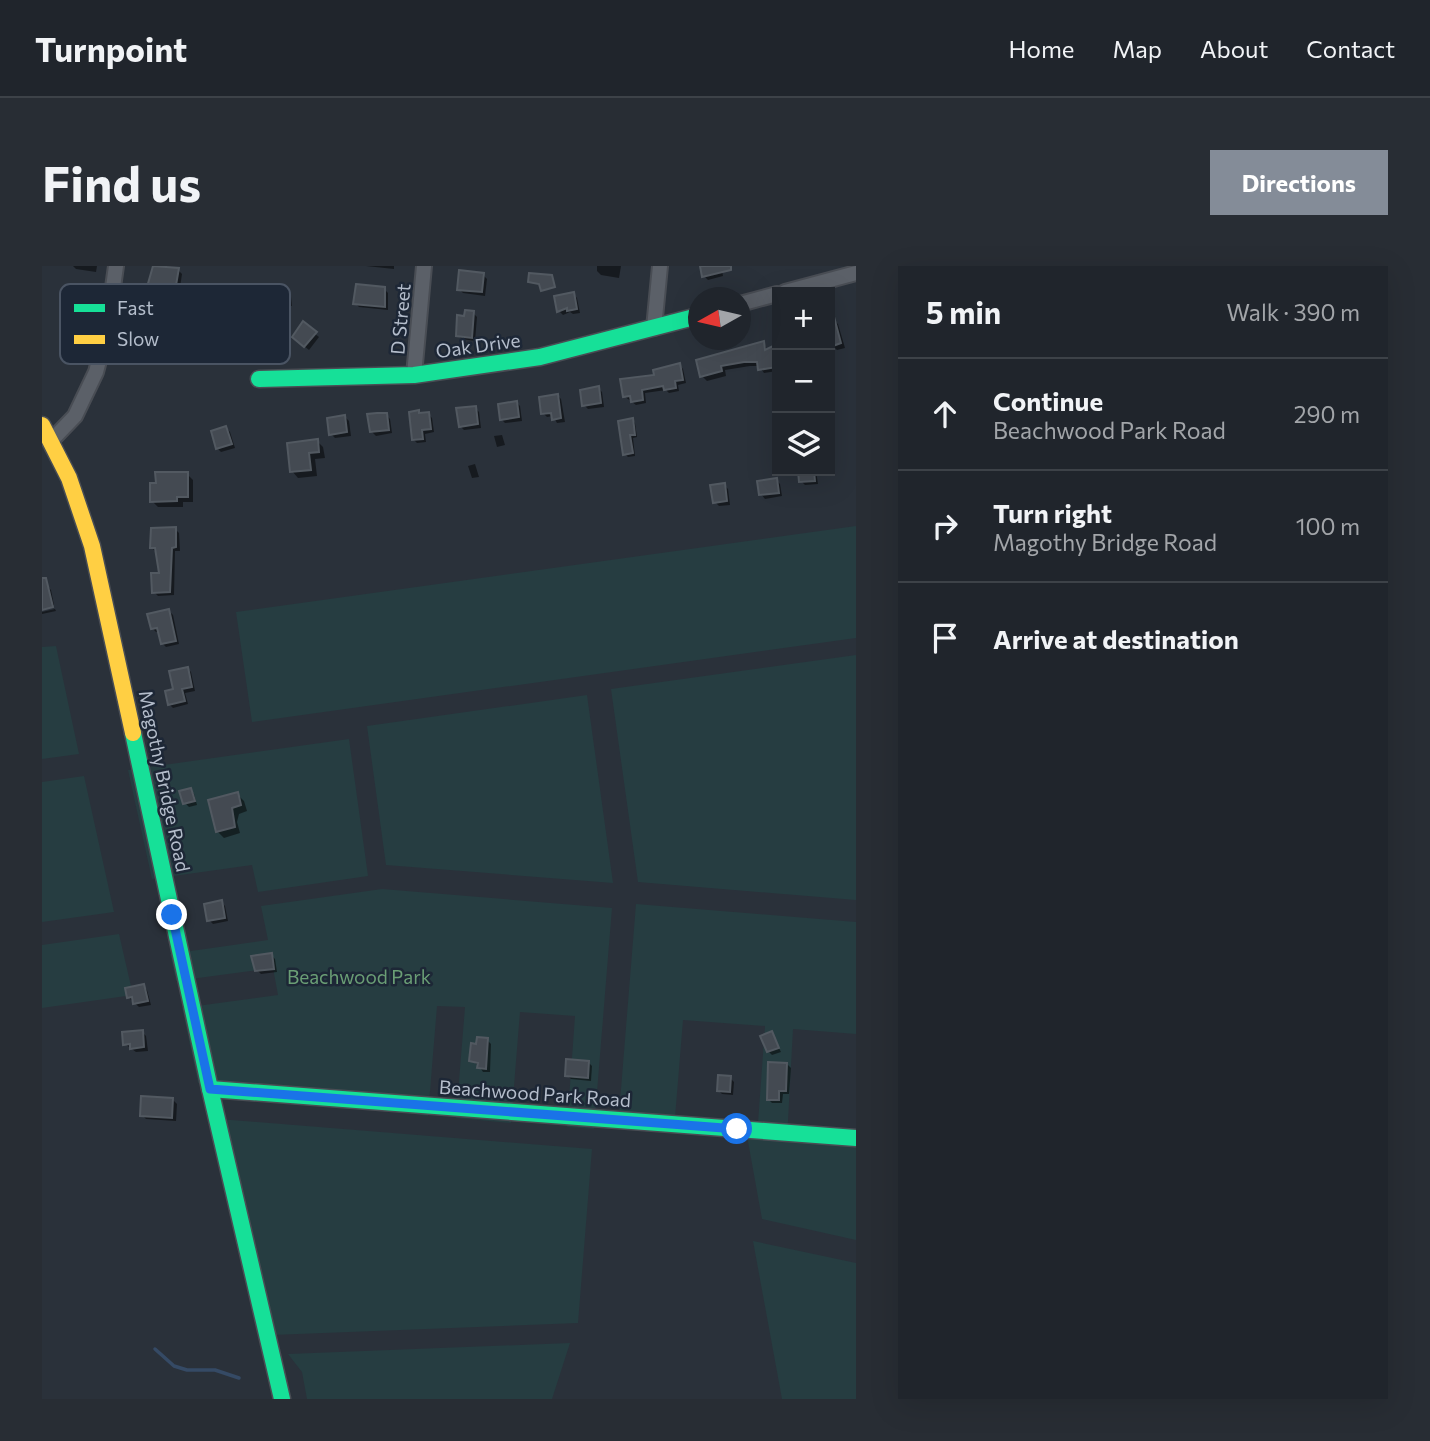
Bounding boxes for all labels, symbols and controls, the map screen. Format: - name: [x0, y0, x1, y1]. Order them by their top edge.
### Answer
- text: Turnpoint: [35, 28, 187, 69]
- text: Home: [1009, 34, 1075, 63]
- text: Map: [1113, 34, 1162, 63]
- text: About: [1200, 34, 1268, 63]
- text: Contact: [1306, 34, 1395, 63]
- button: Directions: [1210, 150, 1388, 215]
- text: Find us: [42, 152, 201, 212]
- street label: D Street: [385, 282, 415, 356]
- legend: [60, 284, 290, 364]
- north arrow: [688, 287, 751, 350]
- map controls: [772, 287, 835, 476]
- button: +: [772, 287, 835, 350]
- text: 5 min: [926, 293, 1001, 330]
- text: Fast: [117, 296, 154, 319]
- text: Walk · 390 m: [1227, 298, 1360, 326]
- text: Slow: [117, 327, 159, 350]
- street label: Oak Drive: [434, 328, 522, 362]
- button: −: [772, 350, 835, 413]
- text: Continue: [993, 385, 1103, 416]
- icon: ahead: [926, 395, 964, 433]
- text: 290 m: [1294, 400, 1360, 428]
- button: layers: [772, 413, 835, 476]
- text: Beachwood Park Road: [993, 416, 1226, 444]
- text: Turn right: [993, 497, 1112, 528]
- icon: right: [926, 507, 964, 545]
- text: 100 m: [1296, 512, 1360, 540]
- text: Magothy Bridge Road: [993, 528, 1217, 556]
- icon: arrive: [926, 619, 964, 657]
- text: Arrive at destination: [993, 623, 1239, 654]
- street label: Magothy Bridge Road: [135, 688, 195, 874]
- route end: [156, 899, 187, 930]
- park label: Beachwood Park: [287, 965, 431, 988]
- street label: Beachwood Park Road: [438, 1075, 632, 1111]
- route start: [721, 1113, 752, 1144]

